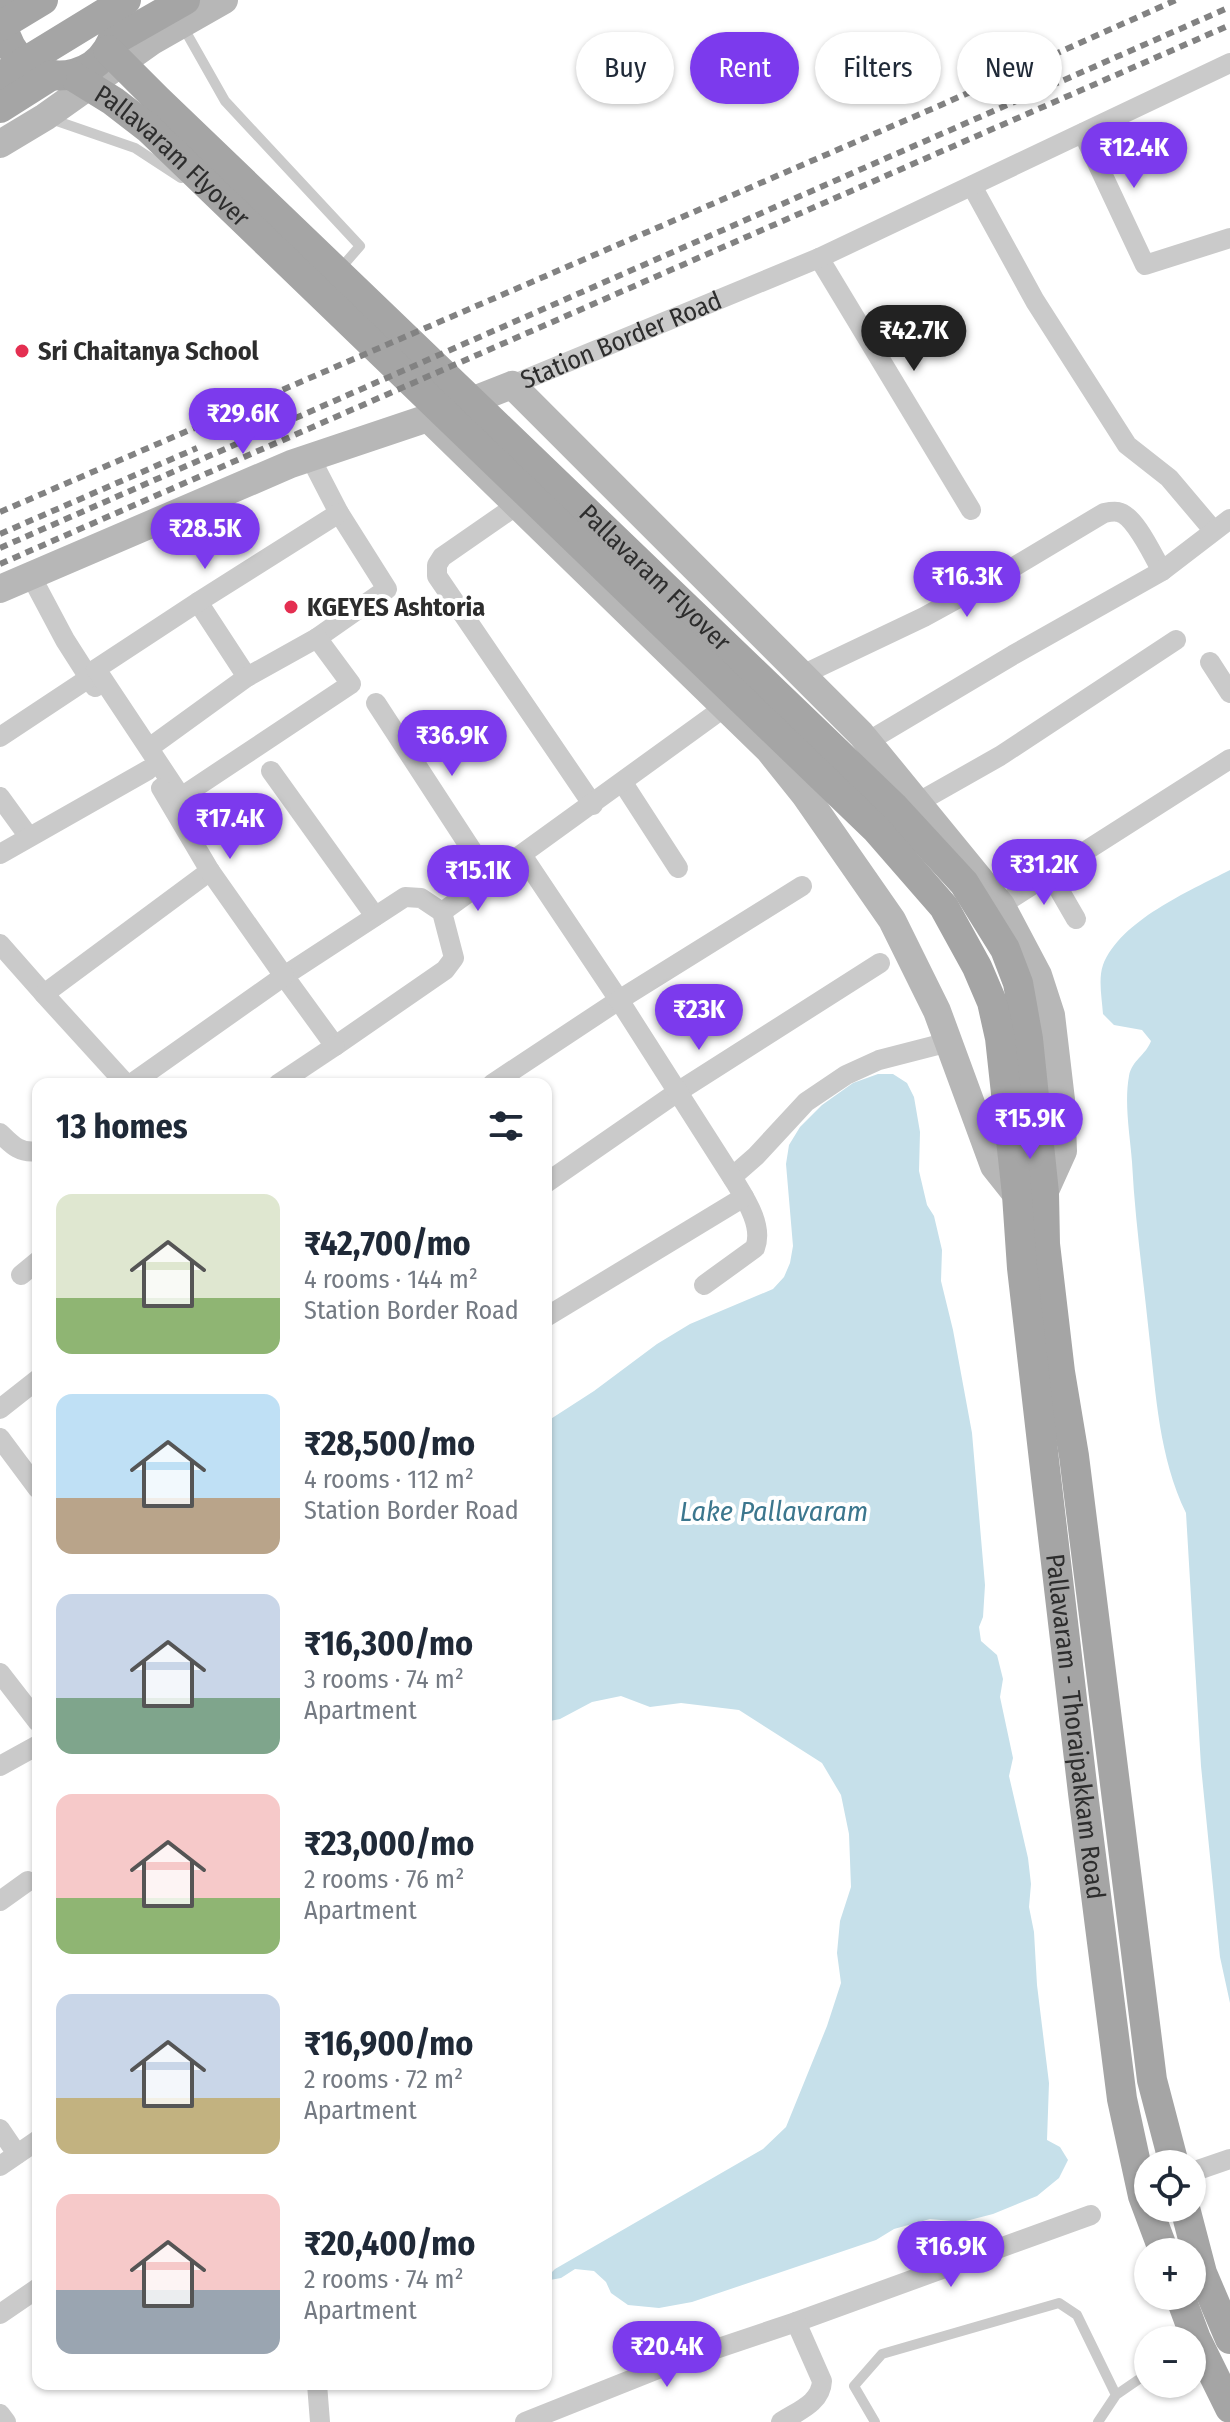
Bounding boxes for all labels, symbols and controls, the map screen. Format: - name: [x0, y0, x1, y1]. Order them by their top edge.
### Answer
- chip: Buy: [576, 32, 674, 104]
- chip: Rent: [690, 32, 799, 104]
- chip: Filters: [815, 32, 941, 104]
- chip: New: [957, 32, 1062, 104]
- street label: Pallavaram Flyover: [89, 78, 256, 233]
- pin: ₹12.4K: [1069, 122, 1199, 190]
- text: ₹12.4K: [1099, 132, 1169, 163]
- street label: Station Border Road: [516, 285, 726, 395]
- pin: ₹42.7K: [849, 305, 979, 373]
- text: ₹42.7K: [879, 315, 949, 346]
- place label: Sri Chaitanya School: [38, 336, 260, 367]
- marker: Sri Chaitanya School: [13, 342, 31, 360]
- pin: ₹29.6K: [178, 388, 308, 456]
- text: ₹29.6K: [207, 398, 279, 429]
- street label: Pallavaram Flyover: [573, 498, 737, 657]
- pin: ₹28.5K: [140, 503, 270, 571]
- text: ₹28.5K: [169, 513, 241, 544]
- pin: ₹16.3K: [902, 551, 1032, 619]
- text: ₹16.3K: [931, 561, 1003, 592]
- place label: KGEYES Ashtoria: [307, 592, 485, 623]
- marker: KGEYES Ashtoria: [282, 598, 300, 616]
- pin: ₹36.9K: [387, 710, 517, 778]
- text: ₹36.9K: [416, 720, 488, 751]
- pin: ₹17.4K: [165, 793, 295, 861]
- text: ₹17.4K: [196, 803, 264, 834]
- pin: ₹31.2K: [979, 839, 1109, 907]
- pin: ₹15.1K: [413, 845, 543, 913]
- text: ₹31.2K: [1010, 849, 1078, 880]
- text: ₹15.1K: [445, 855, 511, 886]
- pin: ₹23K: [652, 984, 746, 1052]
- text: ₹23K: [673, 994, 725, 1025]
- pin: ₹15.9K: [965, 1093, 1095, 1161]
- text: ₹15.9K: [995, 1103, 1065, 1134]
- icon: filters: [484, 1104, 528, 1148]
- text: 13 homes: [56, 1106, 188, 1147]
- text: ₹42,700/mo: [304, 1223, 471, 1264]
- icon: home: [120, 1226, 216, 1322]
- text: 4 rooms · 144 m²: [304, 1264, 478, 1295]
- text: Station Border Road: [304, 1295, 519, 1326]
- text: ₹28,500/mo: [304, 1423, 475, 1464]
- icon: home: [120, 1426, 216, 1522]
- text: 4 rooms · 112 m²: [304, 1464, 474, 1495]
- text: Station Border Road: [304, 1495, 519, 1526]
- water label: Lake Pallavaram: [680, 1495, 868, 1528]
- street label: Pallavaram - Thoraipakkam Road: [1040, 1552, 1112, 1901]
- text: ₹16,300/mo: [304, 1623, 473, 1664]
- icon: home: [120, 1626, 216, 1722]
- text: 3 rooms · 74 m²: [304, 1664, 464, 1695]
- text: Apartment: [304, 1695, 417, 1726]
- text: ₹23,000/mo: [304, 1823, 474, 1864]
- icon: home: [120, 1826, 216, 1922]
- text: 2 rooms · 76 m²: [304, 1864, 464, 1895]
- text: Apartment: [304, 1895, 417, 1926]
- text: ₹16,900/mo: [304, 2023, 473, 2064]
- icon: home: [120, 2026, 216, 2122]
- text: 2 rooms · 72 m²: [304, 2064, 463, 2095]
- text: Apartment: [304, 2095, 417, 2126]
- map controls: [1134, 2150, 1206, 2398]
- button: locate: [1134, 2150, 1206, 2222]
- pin: ₹16.9K: [886, 2221, 1016, 2289]
- text: ₹20,400/mo: [304, 2223, 475, 2264]
- icon: home: [120, 2226, 216, 2322]
- text: ₹16.9K: [915, 2231, 987, 2262]
- button: +: [1134, 2238, 1206, 2310]
- text: 2 rooms · 74 m²: [304, 2264, 464, 2295]
- text: Apartment: [304, 2295, 417, 2326]
- pin: ₹20.4K: [602, 2321, 732, 2389]
- button: −: [1134, 2326, 1206, 2398]
- text: ₹20.4K: [631, 2331, 703, 2362]

